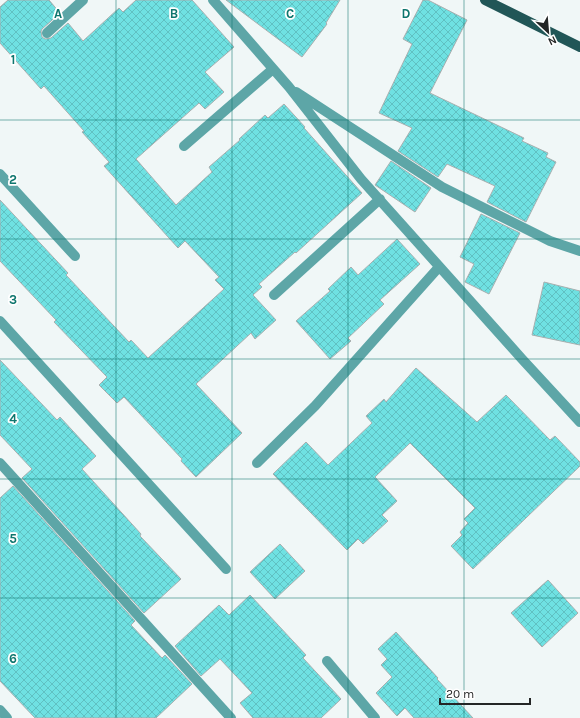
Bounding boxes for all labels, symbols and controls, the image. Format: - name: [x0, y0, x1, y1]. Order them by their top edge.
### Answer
- text: A: [54, 6, 62, 21]
- text: B: [170, 6, 178, 21]
- text: C: [286, 6, 294, 21]
- text: D: [402, 6, 411, 21]
- north arrow: [528, 12, 568, 52]
- text: N: [546, 33, 559, 48]
- text: 1: [11, 52, 15, 67]
- text: 2: [9, 172, 17, 187]
- text: 3: [9, 292, 17, 307]
- text: 4: [9, 411, 17, 426]
- text: 5: [9, 531, 17, 546]
- text: 6: [9, 651, 17, 666]
- scale bar: [440, 680, 530, 706]
- text: 20 m: [446, 687, 474, 701]

